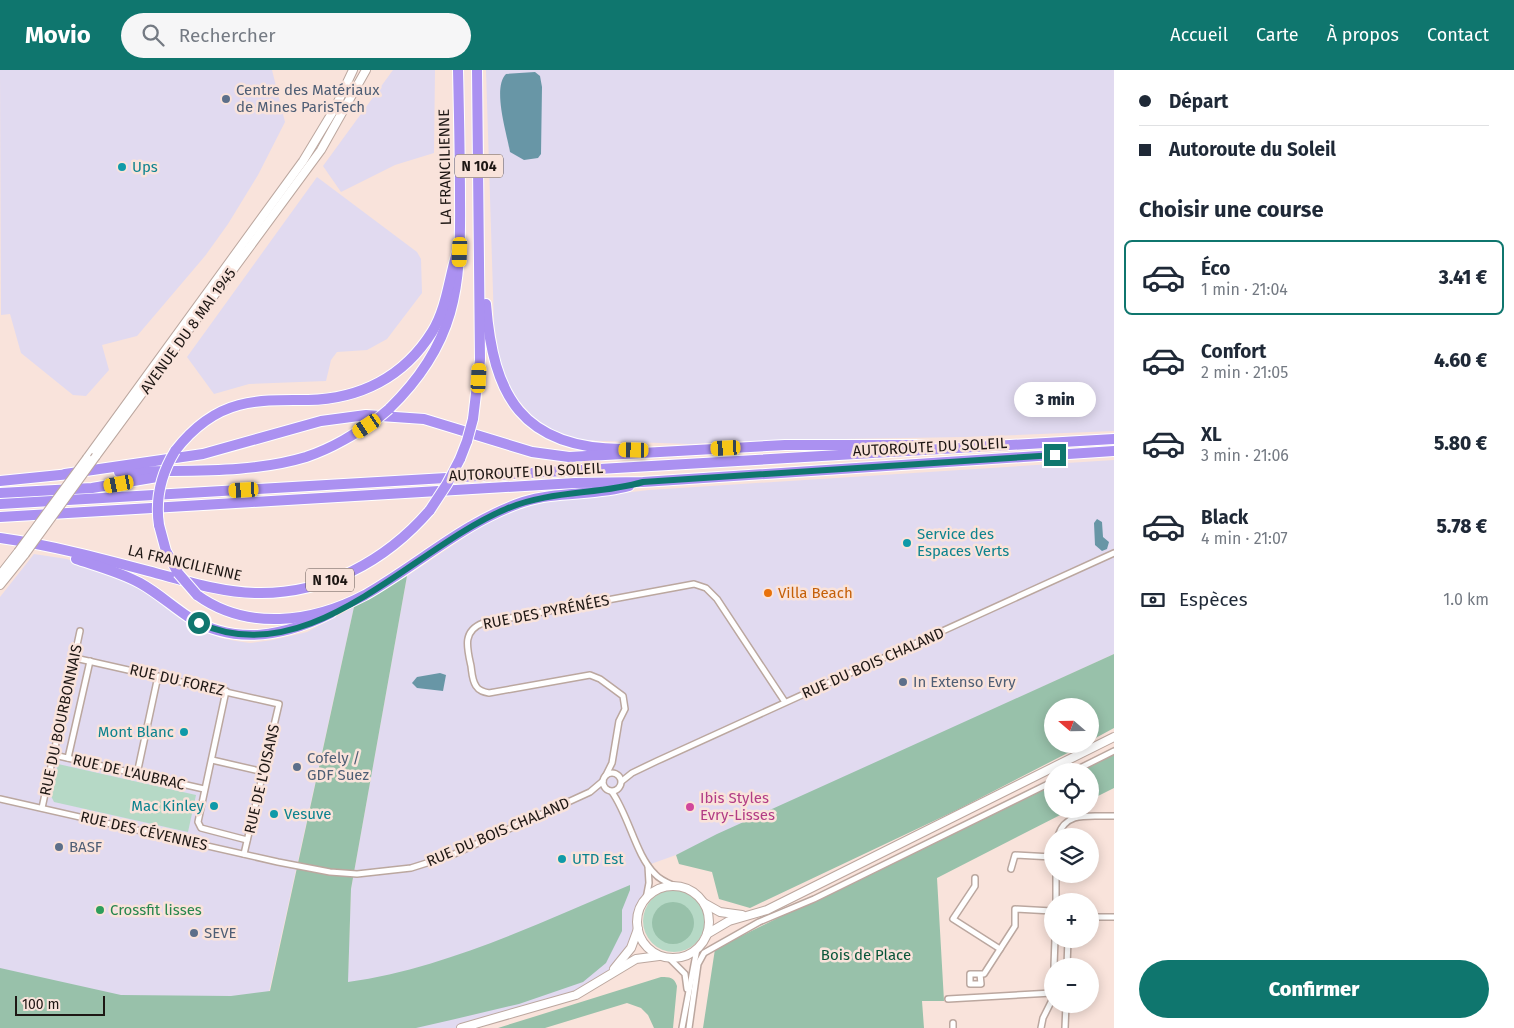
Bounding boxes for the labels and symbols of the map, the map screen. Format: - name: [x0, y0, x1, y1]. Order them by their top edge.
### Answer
- place label: Centre des Matériaux de Mines ParisTech: [236, 81, 380, 116]
- marker: Centre des Matériaux de Mines ParisTech: [220, 93, 232, 105]
- street label: LA FRANCILIENNE: [435, 109, 455, 225]
- road number: N 104: [455, 154, 503, 178]
- place label: Ups: [132, 158, 158, 176]
- marker: Ups: [116, 161, 128, 173]
- car: [451, 237, 468, 267]
- street label: AVENUE DU 8 MAI 1945: [136, 265, 240, 397]
- car: [470, 363, 487, 393]
- callout: 3 min: [1014, 382, 1096, 418]
- car: [350, 411, 383, 441]
- street label: AUTOROUTE DU SOLEIL: [852, 434, 1008, 460]
- car: [710, 440, 741, 456]
- car: [618, 442, 649, 458]
- route end: [1044, 444, 1066, 466]
- street label: AUTOROUTE DU SOLEIL: [448, 459, 604, 485]
- car: [102, 474, 135, 494]
- car: [228, 482, 259, 498]
- place label: Service des Espaces Verts: [917, 525, 1009, 560]
- marker: Service des Espaces Verts: [901, 537, 913, 549]
- street label: LA FRANCILIENNE: [126, 541, 244, 585]
- road number: N 104: [306, 568, 354, 592]
- place label: Villa Beach: [778, 584, 853, 602]
- marker: Villa Beach: [762, 587, 774, 599]
- street label: RUE DES PYRÉNÉES: [481, 591, 611, 633]
- route start: [188, 612, 210, 634]
- street label: RUE DU BOIS CHALAND: [799, 624, 947, 702]
- street label: RUE DU BOURBONNAIS: [36, 643, 86, 797]
- street label: RUE DU FOREZ: [128, 660, 226, 700]
- place label: In Extenso Evry: [913, 673, 1016, 691]
- marker: In Extenso Evry: [897, 676, 909, 688]
- north arrow: [1044, 698, 1099, 752]
- place label: Mont Blanc: [98, 723, 174, 741]
- street label: RUE DE L'OISANS: [241, 723, 283, 835]
- marker: Mont Blanc: [178, 726, 190, 738]
- place label: Cofely / GDF Suez: [307, 749, 369, 784]
- street label: RUE DE L'AUBRAC: [71, 750, 188, 794]
- marker: Cofely / GDF Suez: [291, 761, 303, 773]
- place label: Ibis Styles Evry-Lisses: [700, 789, 775, 824]
- street label: RUE DU BOIS CHALAND: [424, 794, 572, 870]
- place label: Mac Kinley: [131, 797, 205, 815]
- marker: Mac Kinley: [208, 800, 220, 812]
- marker: Ibis Styles Evry-Lisses: [684, 801, 696, 813]
- place label: Vesuve: [284, 805, 331, 823]
- street label: RUE DES CÉVENNES: [79, 808, 209, 854]
- marker: Vesuve: [268, 808, 280, 820]
- place label: BASF: [69, 838, 102, 856]
- marker: BASF: [53, 841, 65, 853]
- place label: UTD Est: [572, 850, 624, 868]
- marker: UTD Est: [556, 853, 568, 865]
- place label: Crossfit lisses: [110, 901, 202, 919]
- marker: Crossfit lisses: [94, 904, 106, 916]
- place label: SEVE: [204, 924, 237, 942]
- marker: SEVE: [188, 927, 200, 939]
- park label: Bois de Place: [821, 946, 911, 964]
- scale bar: [15, 993, 105, 1016]

